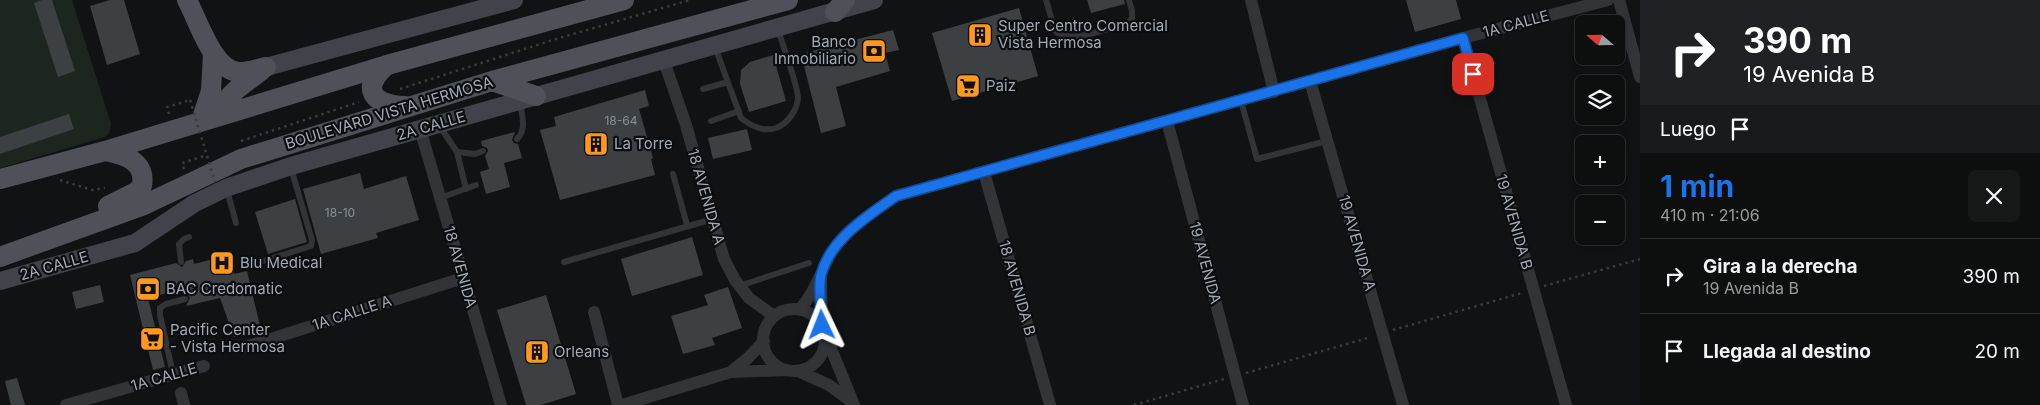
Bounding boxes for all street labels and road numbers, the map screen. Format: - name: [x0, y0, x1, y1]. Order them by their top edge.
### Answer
- street label: 1A CALLE: [1481, 6, 1551, 41]
- street label: BOULEVARD VISTA HERMOSA: [283, 72, 495, 153]
- street label: 2A CALLE: [394, 107, 467, 144]
- street label: 18 AVENIDA A: [684, 147, 729, 247]
- street label: 19 AVENIDA B: [1492, 172, 1537, 272]
- street label: 19 AVENIDA A: [1335, 193, 1380, 293]
- street label: 19 AVENIDA: [1185, 220, 1226, 306]
- street label: 18 AVENIDA: [440, 224, 481, 310]
- street label: 18 AVENIDA B: [995, 238, 1040, 338]
- street label: 2A CALLE: [17, 247, 90, 284]
- street label: 1A CALLE A: [310, 291, 394, 334]
- street label: 1A CALLE: [129, 358, 199, 395]

